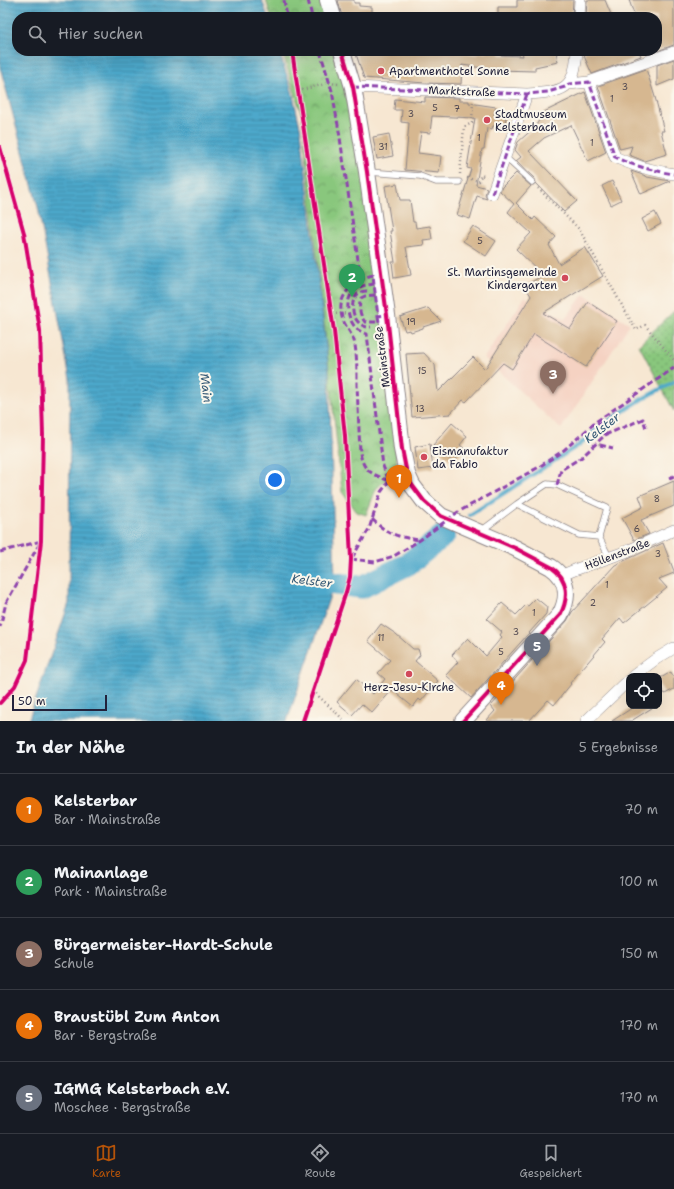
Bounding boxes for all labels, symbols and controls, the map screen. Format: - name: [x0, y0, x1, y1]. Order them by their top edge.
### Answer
- search box: [12, 12, 662, 56]
- icon: search: [26, 23, 48, 45]
- text: Hier suchen: [58, 24, 143, 44]
- place label: Apartmenthotel Sonne: [389, 64, 509, 79]
- marker: Apartmenthotel Sonne: [376, 66, 386, 76]
- house number: 3: [622, 81, 628, 93]
- street label: Marktstraße: [428, 83, 496, 100]
- house number: 1: [610, 93, 614, 105]
- house number: 5: [432, 102, 438, 114]
- house number: 7: [454, 103, 460, 115]
- place label: Stadtmuseum Kelsterbach: [495, 107, 567, 135]
- house number: 3: [408, 108, 414, 120]
- marker: Stadtmuseum Kelsterbach: [482, 115, 492, 125]
- house number: 1: [477, 132, 481, 144]
- house number: 1: [590, 137, 594, 149]
- house number: 31: [378, 141, 388, 153]
- house number: 5: [477, 235, 483, 247]
- pin: 2: [339, 264, 365, 297]
- place label: St. Martinsgemeinde Kindergarten: [447, 265, 557, 293]
- marker: St. Martinsgemeinde Kindergarten: [560, 273, 570, 283]
- house number: 19: [406, 316, 416, 328]
- street label: Mainstraße: [371, 325, 394, 388]
- pin: 3: [540, 361, 566, 394]
- house number: 15: [417, 365, 427, 377]
- water label: Main: [196, 372, 216, 404]
- house number: 13: [415, 403, 425, 415]
- water label: Kelster: [581, 409, 623, 447]
- place label: Eismanufaktur da Fabio: [432, 444, 509, 472]
- marker: Eismanufaktur da Fabio: [419, 452, 429, 462]
- pin: 1: [386, 465, 412, 498]
- your location: [265, 470, 285, 490]
- house number: 8: [654, 493, 660, 505]
- house number: 6: [634, 523, 640, 535]
- street label: Höllenstraße: [582, 535, 652, 574]
- house number: 3: [655, 548, 661, 560]
- water label: Kelster: [291, 571, 334, 591]
- house number: 1: [605, 579, 609, 591]
- house number: 2: [590, 597, 596, 609]
- house number: 1: [532, 607, 536, 619]
- house number: 3: [513, 626, 519, 638]
- house number: 11: [377, 632, 385, 644]
- pin: 5: [524, 633, 550, 666]
- house number: 5: [498, 646, 504, 658]
- marker: Herz-Jesu-Kirche: [404, 669, 414, 679]
- pin: 4: [488, 672, 514, 705]
- map controls: [626, 673, 662, 709]
- button: locate: [626, 673, 662, 709]
- place label: Herz-Jesu-Kirche: [364, 680, 454, 695]
- scale bar: [12, 693, 107, 712]
- text: 50 m: [18, 694, 46, 709]
- text: In der Nähe: [16, 736, 125, 758]
- text: 5 Ergebnisse: [579, 739, 658, 756]
- text: Kelsterbar: [54, 791, 137, 811]
- text: 1: [26, 801, 32, 818]
- text: 70 m: [624, 801, 658, 818]
- text: Bar · Mainstraße: [54, 811, 161, 828]
- text: Mainanlage: [54, 863, 148, 883]
- text: 2: [24, 873, 34, 890]
- text: 100 m: [619, 873, 658, 890]
- text: Park · Mainstraße: [54, 883, 167, 900]
- text: Bürgermeister-Hardt-Schule: [54, 935, 273, 955]
- text: 3: [24, 945, 34, 962]
- text: 150 m: [620, 945, 658, 962]
- text: Schule: [54, 955, 94, 972]
- text: Braustübl Zum Anton: [54, 1007, 220, 1027]
- text: 4: [24, 1017, 34, 1034]
- text: 170 m: [620, 1017, 658, 1034]
- text: Bar · Bergstraße: [54, 1027, 157, 1044]
- text: IGMG Kelsterbach e.V.: [54, 1079, 230, 1099]
- text: 5: [25, 1089, 33, 1106]
- text: 170 m: [620, 1089, 658, 1106]
- text: Moschee · Bergstraße: [54, 1099, 191, 1116]
- tab: Karte: [92, 1142, 121, 1181]
- tab: Route: [305, 1142, 336, 1181]
- tab: Gespeichert: [520, 1142, 582, 1181]

